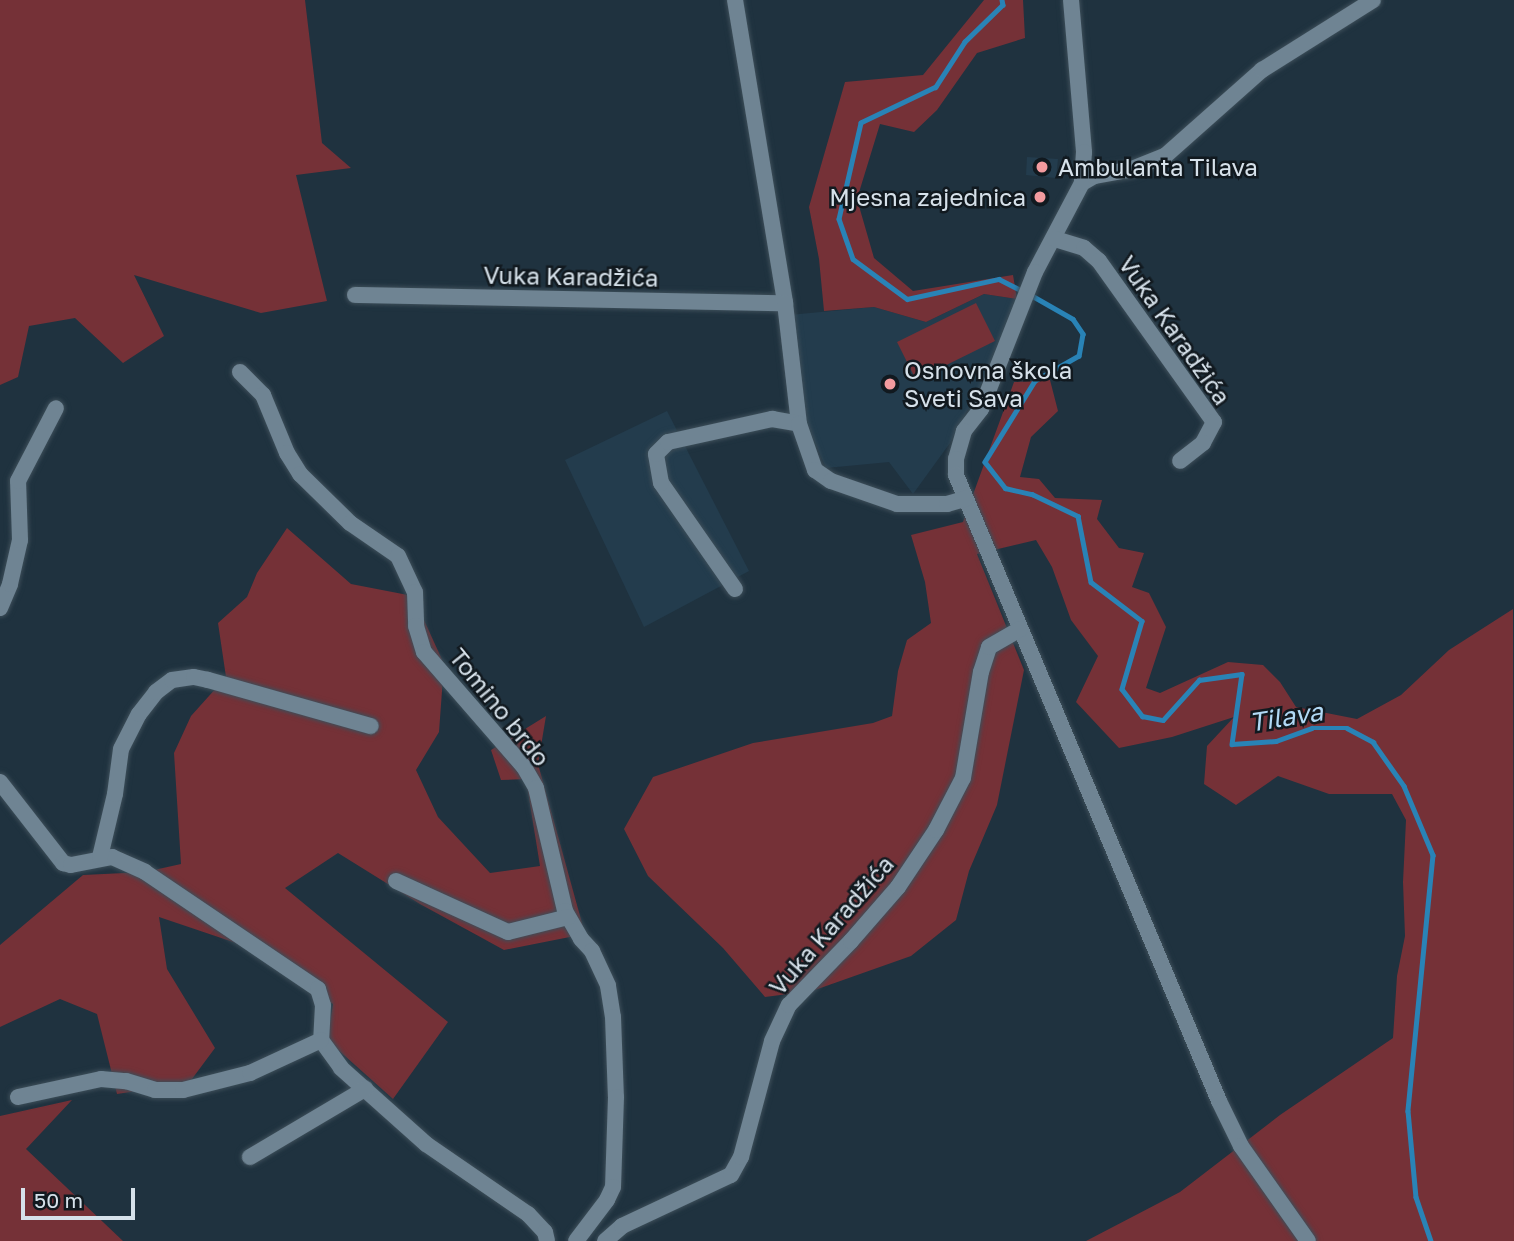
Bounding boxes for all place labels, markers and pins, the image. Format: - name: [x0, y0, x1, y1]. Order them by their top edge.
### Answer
- place label: Ambulanta Tilava: [1058, 153, 1258, 181]
- marker: Ambulanta Tilava: [1032, 157, 1052, 177]
- place label: Mjesna zajednica: [829, 183, 1026, 211]
- marker: Mjesna zajednica: [1032, 189, 1048, 205]
- place label: Osnovna škola Sveti Sava: [904, 356, 1072, 412]
- marker: Osnovna škola Sveti Sava: [882, 376, 898, 392]

